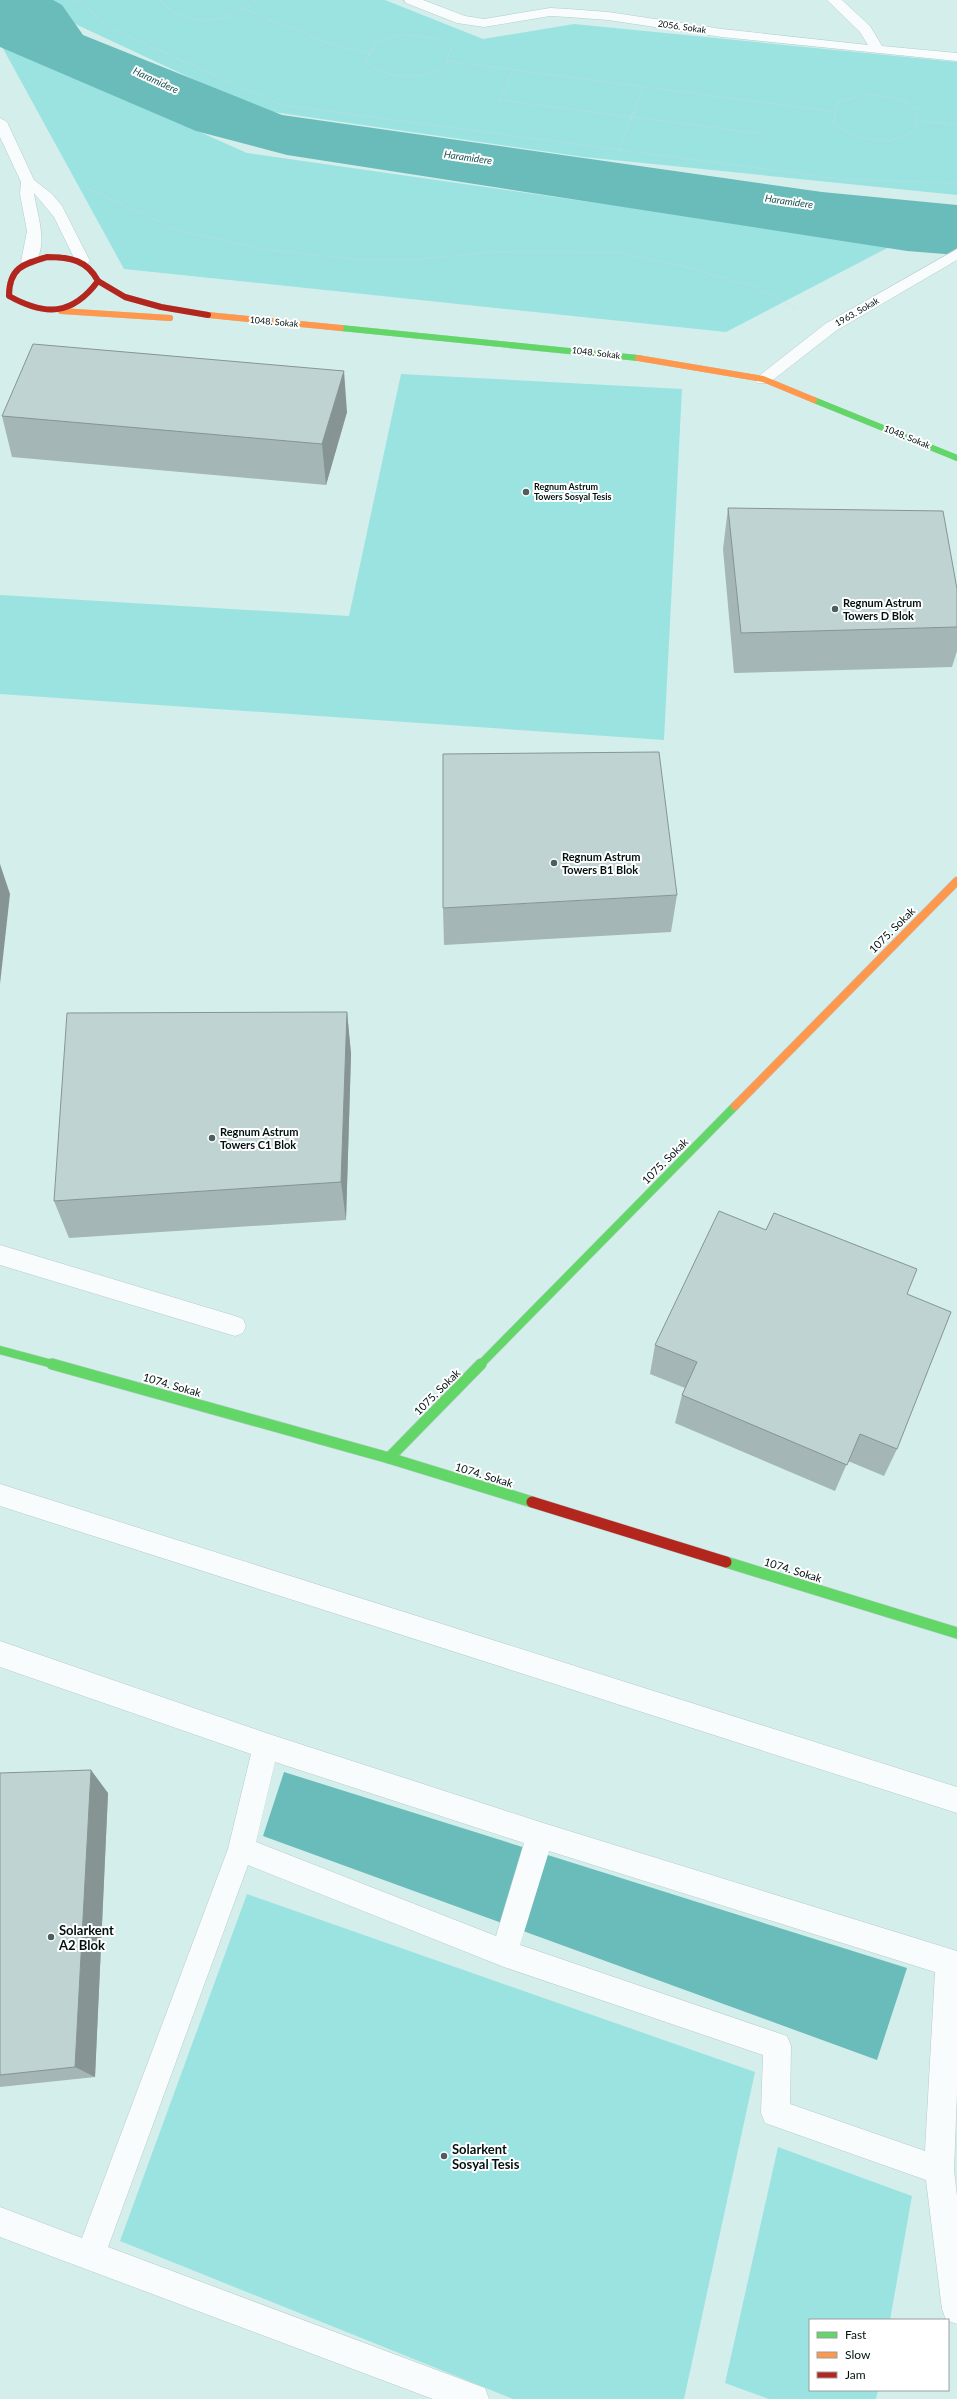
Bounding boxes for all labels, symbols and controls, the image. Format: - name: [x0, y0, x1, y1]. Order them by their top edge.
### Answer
- street label: 2056. Sokak: [657, 18, 707, 35]
- water label: Haramidere: [131, 64, 181, 96]
- water label: Haramidere: [443, 148, 493, 166]
- water label: Haramidere: [764, 192, 814, 210]
- street label: 1963. Sokak: [833, 294, 881, 329]
- street label: 1048. Sokak: [249, 314, 299, 329]
- street label: 1048. Sokak: [571, 344, 621, 361]
- street label: 1048. Sokak: [882, 422, 932, 451]
- place label: Regnum Astrum Towers Sosyal Tesis: [534, 481, 612, 502]
- marker: Regnum Astrum Towers Sosyal Tesis: [521, 487, 531, 497]
- place label: Regnum Astrum Towers D Blok: [843, 596, 921, 622]
- marker: Regnum Astrum Towers D Blok: [830, 604, 840, 614]
- place label: Regnum Astrum Towers B1 Blok: [562, 850, 640, 876]
- marker: Regnum Astrum Towers B1 Blok: [549, 858, 559, 868]
- street label: 1075. Sokak: [866, 904, 918, 955]
- place label: Regnum Astrum Towers C1 Blok: [220, 1125, 298, 1151]
- marker: Regnum Astrum Towers C1 Blok: [207, 1133, 217, 1143]
- street label: 1075. Sokak: [639, 1135, 691, 1186]
- street label: 1075. Sokak: [411, 1366, 463, 1417]
- street label: 1074. Sokak: [142, 1370, 203, 1399]
- street label: 1074. Sokak: [454, 1460, 515, 1490]
- street label: 1074. Sokak: [763, 1555, 824, 1585]
- place label: Solarkent A2 Blok: [58, 1922, 114, 1953]
- marker: Solarkent A2 Blok: [46, 1932, 56, 1942]
- place label: Solarkent Sosyal Tesis: [452, 2141, 520, 2172]
- marker: Solarkent Sosyal Tesis: [439, 2151, 449, 2161]
- legend: [809, 2319, 949, 2391]
- text: Fast: [845, 2327, 867, 2342]
- text: Slow: [845, 2347, 871, 2362]
- text: Jam: [845, 2367, 866, 2382]

